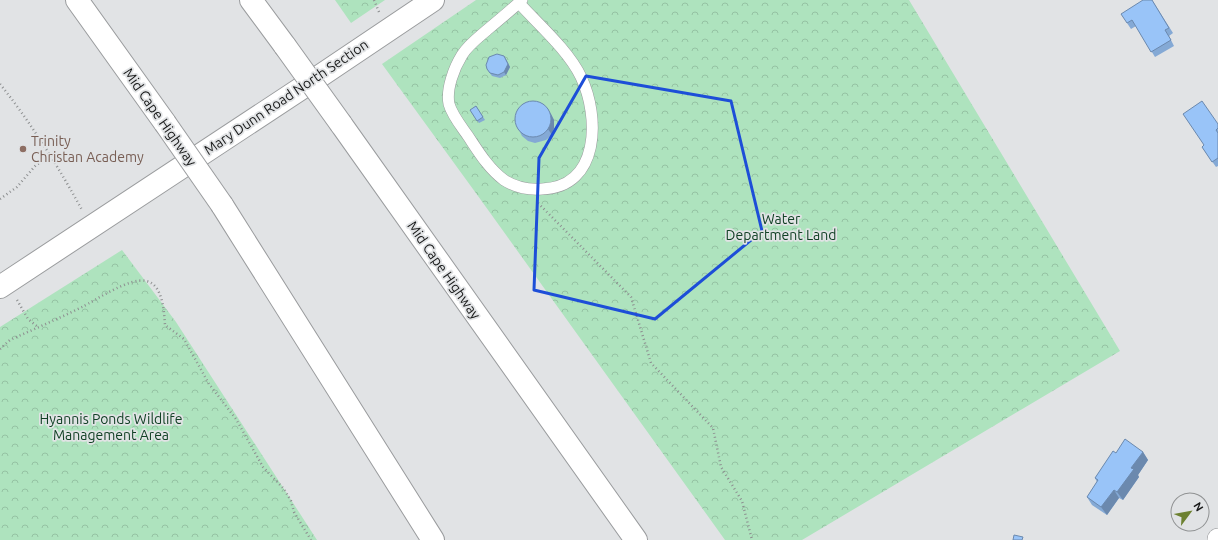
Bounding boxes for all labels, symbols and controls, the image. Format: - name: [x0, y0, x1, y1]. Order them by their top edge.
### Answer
- street label: Mary Dunn Road North Section: [201, 36, 371, 158]
- street label: Mid Cape Highway: [120, 65, 200, 169]
- place label: Trinity Christan Academy: [31, 133, 144, 165]
- marker: Trinity Christan Academy: [18, 144, 28, 154]
- park label: Water Department Land: [726, 211, 836, 243]
- street label: Mid Cape Highway: [404, 218, 484, 322]
- park label: Hyannis Ponds Wildlife Management Area: [40, 411, 182, 443]
- north arrow: [1170, 492, 1210, 532]
- text: N: [1191, 500, 1206, 513]

